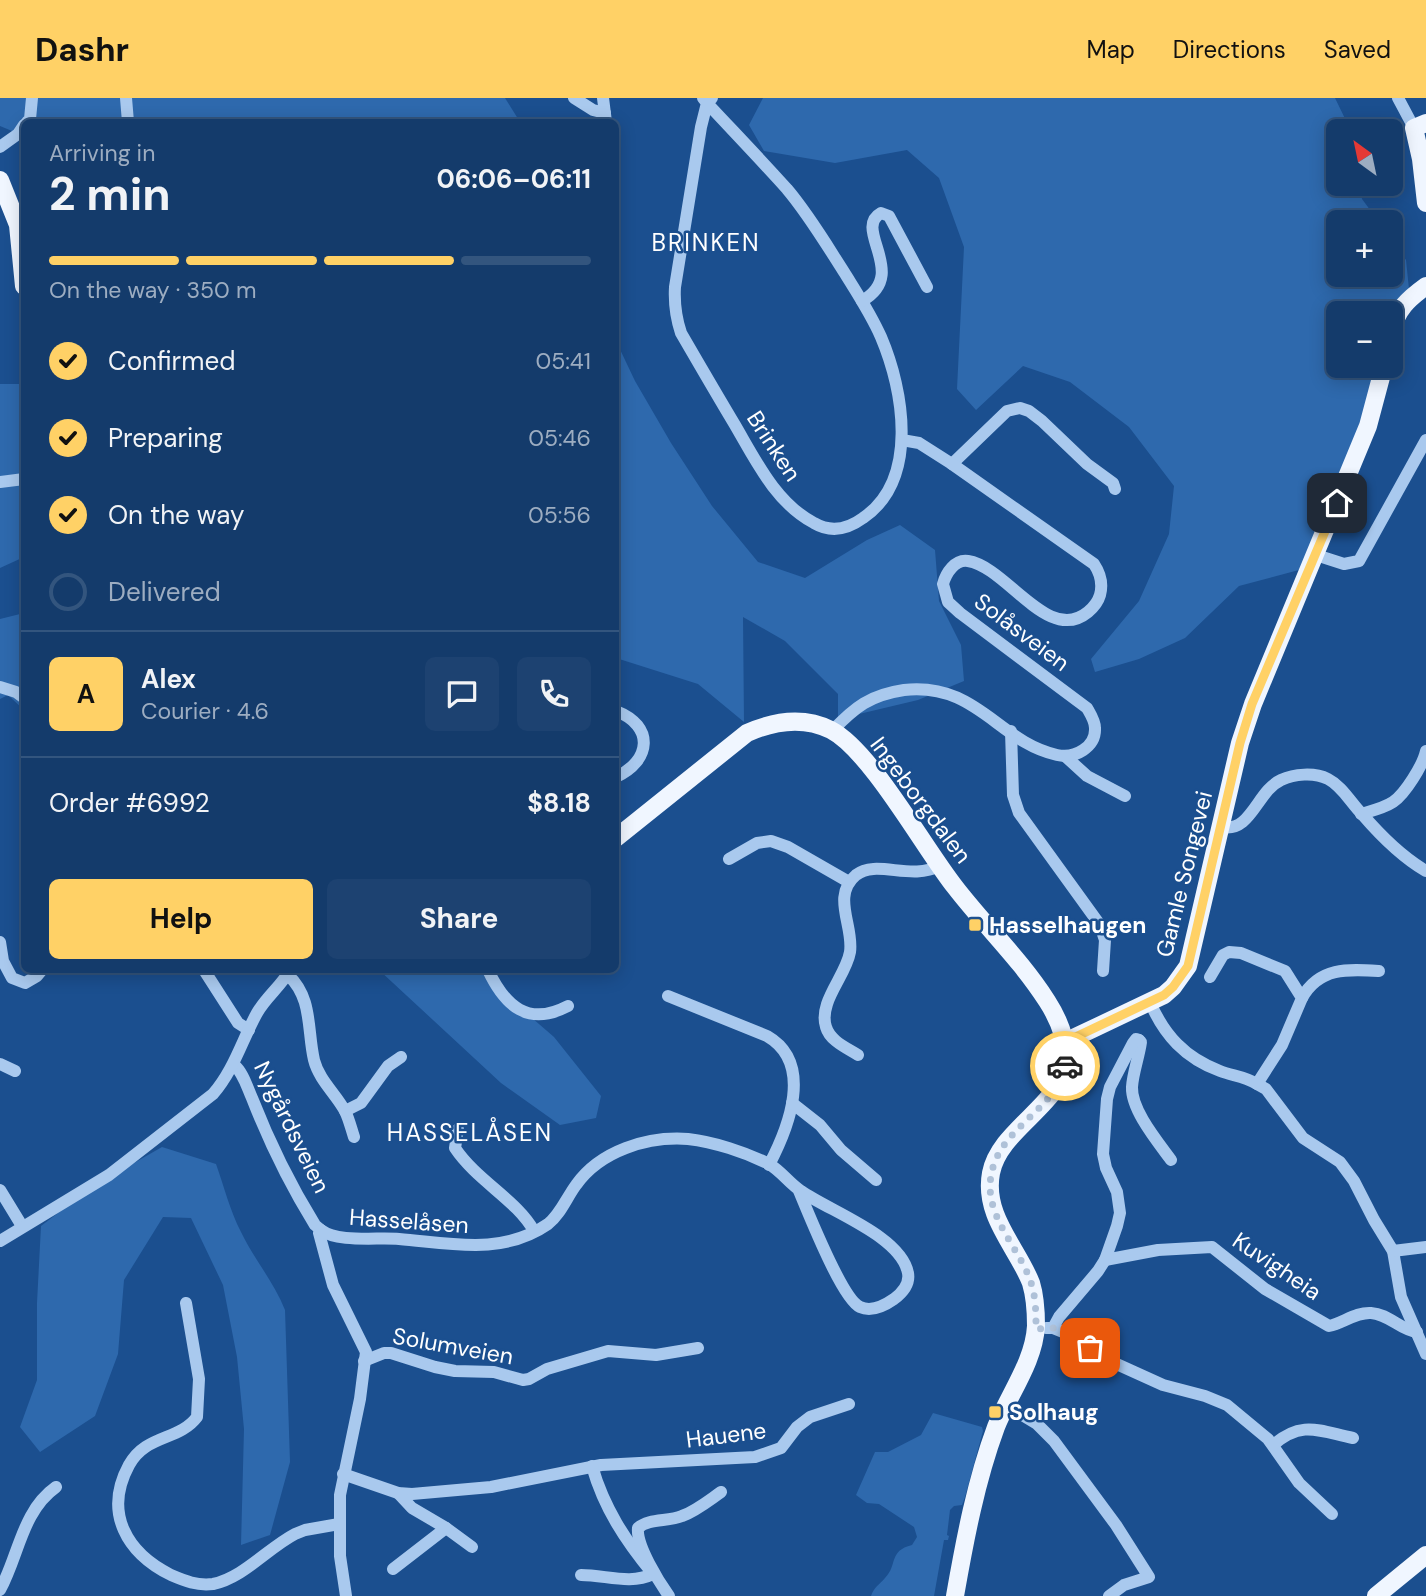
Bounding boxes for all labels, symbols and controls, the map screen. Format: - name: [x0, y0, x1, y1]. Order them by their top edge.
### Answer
- text: Dashr: [35, 28, 129, 71]
- text: Map: [1087, 34, 1135, 65]
- text: Directions: [1173, 34, 1286, 65]
- text: Saved: [1324, 34, 1391, 65]
- north arrow: [1326, 119, 1404, 196]
- map controls: [1326, 119, 1403, 378]
- text: Arriving in: [49, 138, 155, 168]
- text: 06:06–06:11: [436, 162, 591, 196]
- text: 2 min: [49, 164, 171, 224]
- button: +: [1326, 210, 1403, 287]
- district label: BRINKEN: [651, 227, 761, 258]
- text: On the way · 350 m: [49, 275, 256, 305]
- button: −: [1326, 301, 1403, 378]
- icon: check: [49, 342, 87, 380]
- text: Confirmed: [108, 344, 235, 378]
- text: 05:41: [535, 346, 591, 376]
- street label: Brinken: [740, 405, 808, 487]
- icon: check: [49, 419, 87, 457]
- text: Preparing: [108, 421, 223, 455]
- text: 05:46: [528, 423, 591, 453]
- pin: [1307, 473, 1367, 533]
- icon: home: [1318, 484, 1356, 522]
- icon: check: [49, 496, 87, 534]
- text: On the way: [108, 498, 244, 532]
- text: 05:56: [528, 500, 591, 530]
- text: Delivered: [108, 575, 221, 609]
- street label: Solåsveien: [968, 586, 1076, 678]
- button: chat: [425, 657, 499, 731]
- button: phone: [517, 657, 591, 731]
- text: Alex: [141, 662, 196, 696]
- text: A: [77, 677, 95, 711]
- text: Courier · 4.6: [141, 696, 269, 726]
- street label: Ingeborgdalen: [864, 731, 978, 869]
- text: Order #6992: [49, 786, 210, 820]
- text: $8.18: [527, 786, 591, 820]
- street label: Gamle Songevei: [1149, 788, 1219, 960]
- button: Help: [49, 879, 313, 959]
- button: Share: [327, 879, 591, 959]
- place label: Hasselhaugen: [989, 910, 1147, 940]
- marker: Hasselhaugen: [967, 917, 983, 933]
- courier: [1030, 1031, 1100, 1101]
- icon: car: [1046, 1047, 1084, 1085]
- street label: Nygårdsveien: [247, 1056, 337, 1198]
- district label: HASSELÅSEN: [387, 1117, 553, 1148]
- street label: Hasselåsen: [348, 1202, 470, 1240]
- street label: Kuvigheia: [1227, 1225, 1327, 1307]
- pin: [1060, 1318, 1120, 1378]
- street label: Solumveien: [390, 1321, 516, 1371]
- icon: bag: [1071, 1329, 1109, 1367]
- place label: Solhaug: [1009, 1397, 1099, 1427]
- marker: Solhaug: [987, 1404, 1003, 1420]
- street label: Hauene: [684, 1415, 768, 1455]

